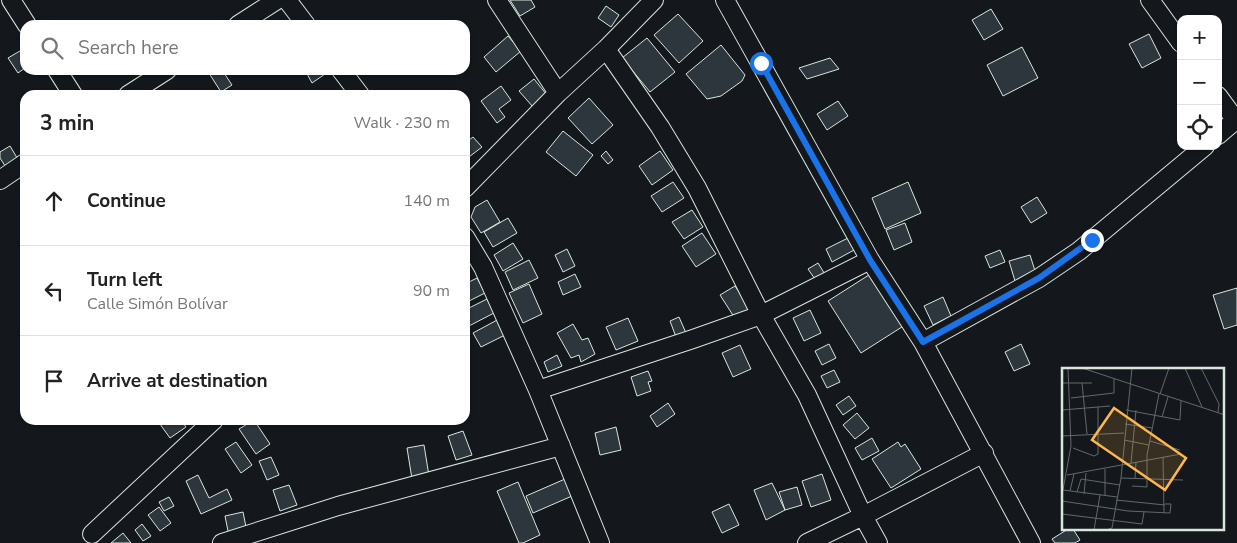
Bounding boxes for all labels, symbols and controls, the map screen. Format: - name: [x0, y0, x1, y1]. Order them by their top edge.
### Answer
- map controls: [1177, 15, 1222, 150]
- button: +: [1177, 15, 1222, 60]
- search box: [20, 20, 470, 75]
- icon: search: [38, 34, 66, 62]
- text: Search here: [78, 35, 179, 61]
- route start: [750, 52, 773, 75]
- button: −: [1177, 60, 1222, 105]
- button: locate: [1177, 105, 1222, 150]
- text: 3 min: [40, 109, 94, 137]
- text: Walk · 230 m: [354, 112, 450, 134]
- icon: ahead: [40, 187, 68, 215]
- text: Continue: [87, 188, 166, 214]
- text: 140 m: [403, 190, 450, 212]
- route end: [1081, 229, 1104, 252]
- text: Turn left: [87, 267, 162, 293]
- icon: left: [40, 277, 68, 305]
- text: 90 m: [413, 280, 450, 302]
- text: Calle Simón Bolívar: [87, 293, 228, 315]
- icon: arrive: [40, 367, 68, 395]
- text: Arrive at destination: [87, 368, 268, 394]
- inset map: [1062, 368, 1224, 530]

